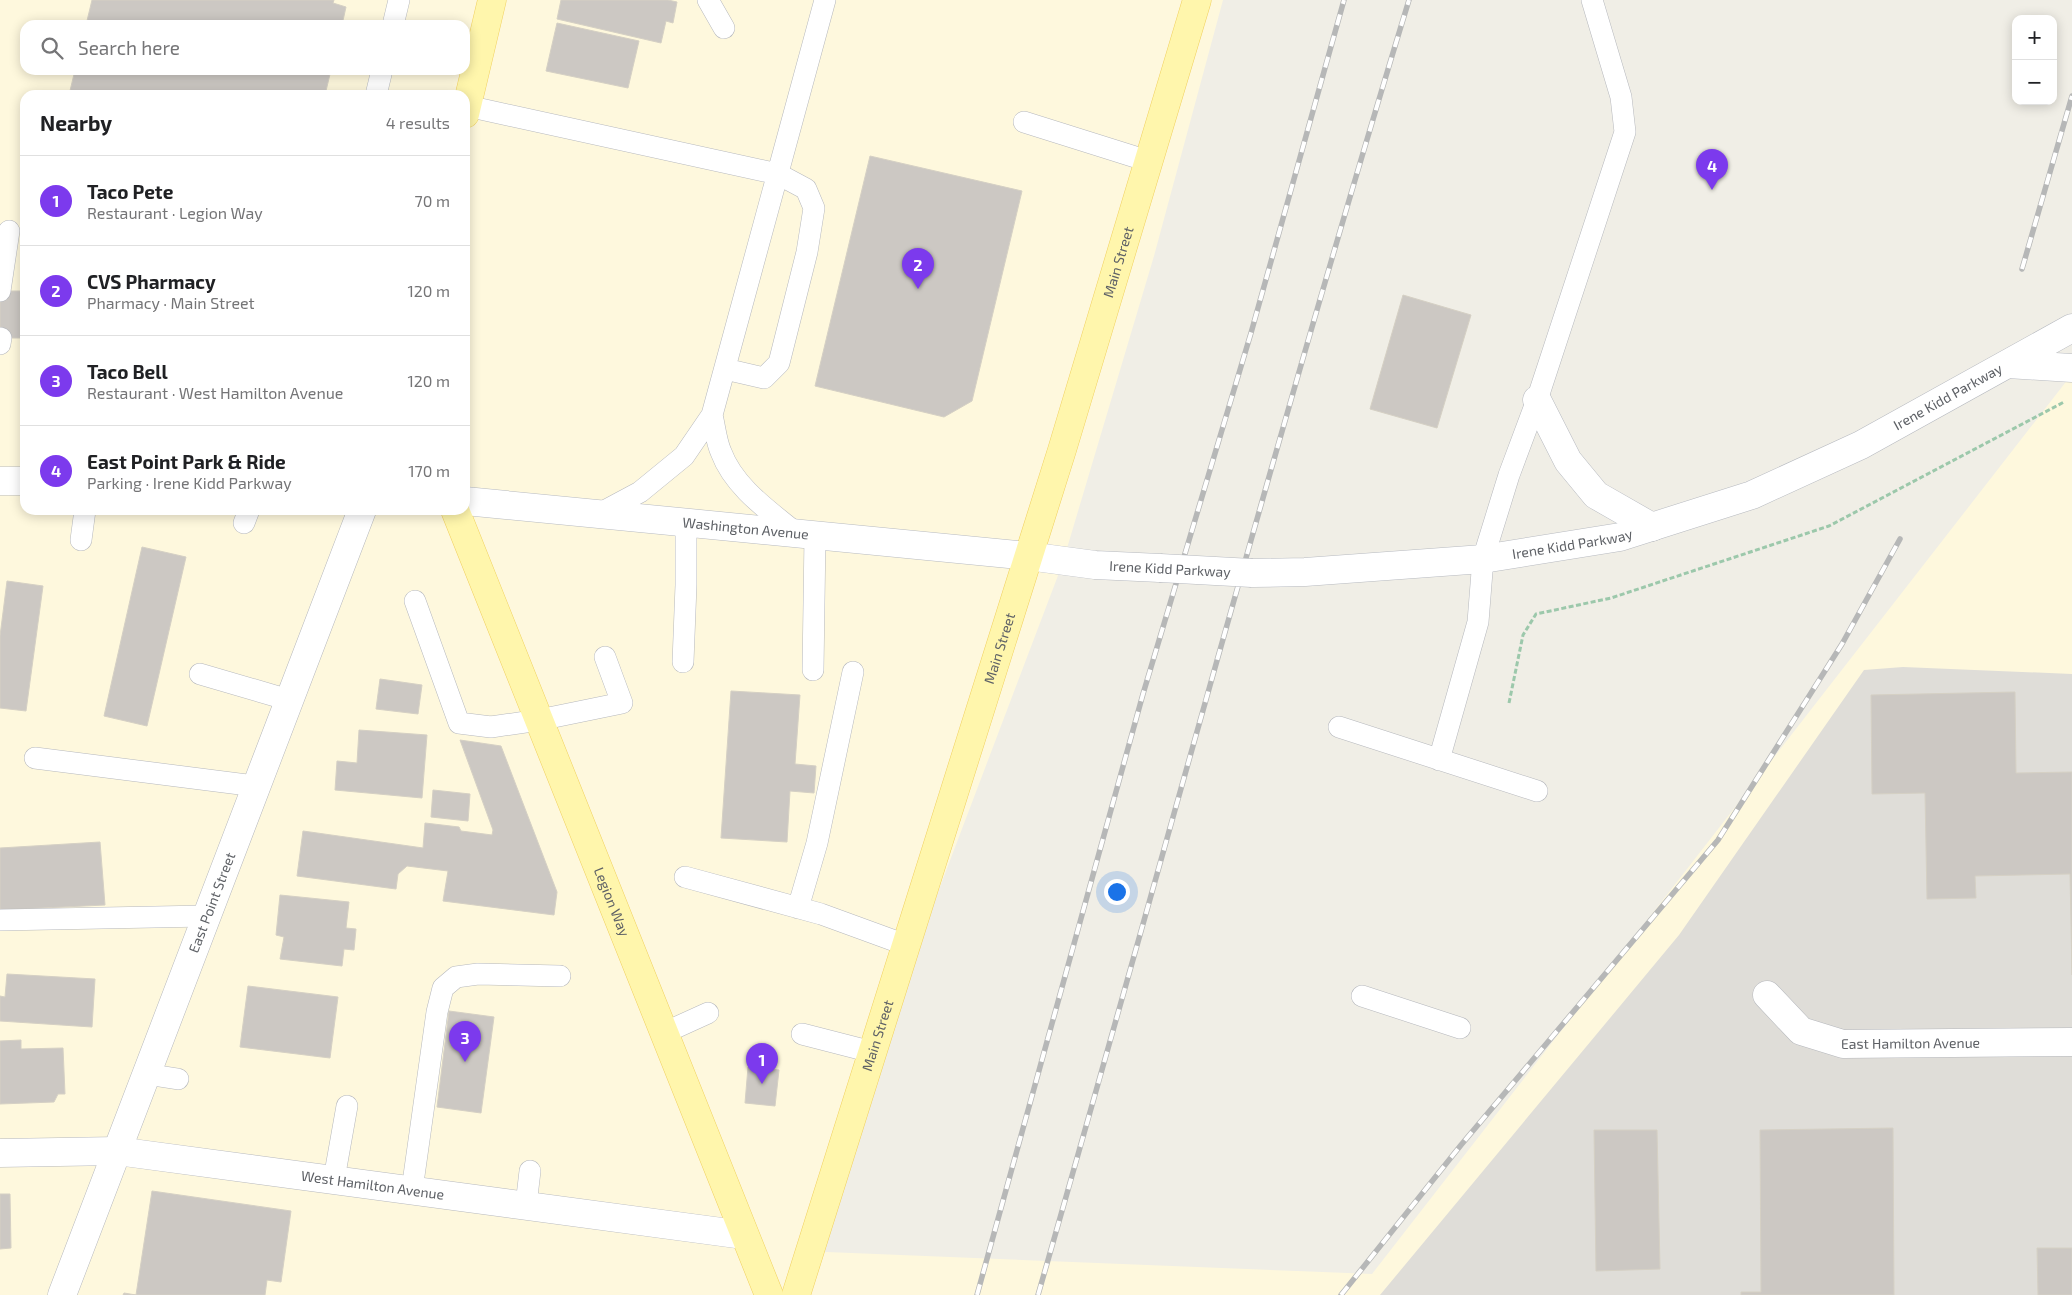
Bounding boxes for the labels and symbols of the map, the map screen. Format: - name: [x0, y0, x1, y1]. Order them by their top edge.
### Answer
- pin: 4: [1696, 149, 1728, 190]
- street label: Main Street: [1099, 224, 1137, 300]
- pin: 2: [902, 248, 934, 289]
- street label: Irene Kidd Parkway: [1890, 359, 2005, 433]
- street label: Washington Avenue: [682, 513, 810, 543]
- street label: Irene Kidd Parkway: [1511, 524, 1635, 562]
- street label: Irene Kidd Parkway: [1109, 557, 1232, 580]
- street label: Main Street: [980, 610, 1018, 686]
- street label: East Point Street: [185, 850, 238, 955]
- street label: Legion Way: [591, 864, 634, 939]
- your location: [1104, 879, 1130, 905]
- street label: Main Street: [858, 998, 896, 1073]
- pin: 3: [449, 1021, 481, 1062]
- street label: East Hamilton Avenue: [1841, 1034, 1980, 1052]
- pin: 1: [746, 1043, 778, 1084]
- street label: West Hamilton Avenue: [300, 1167, 445, 1203]

